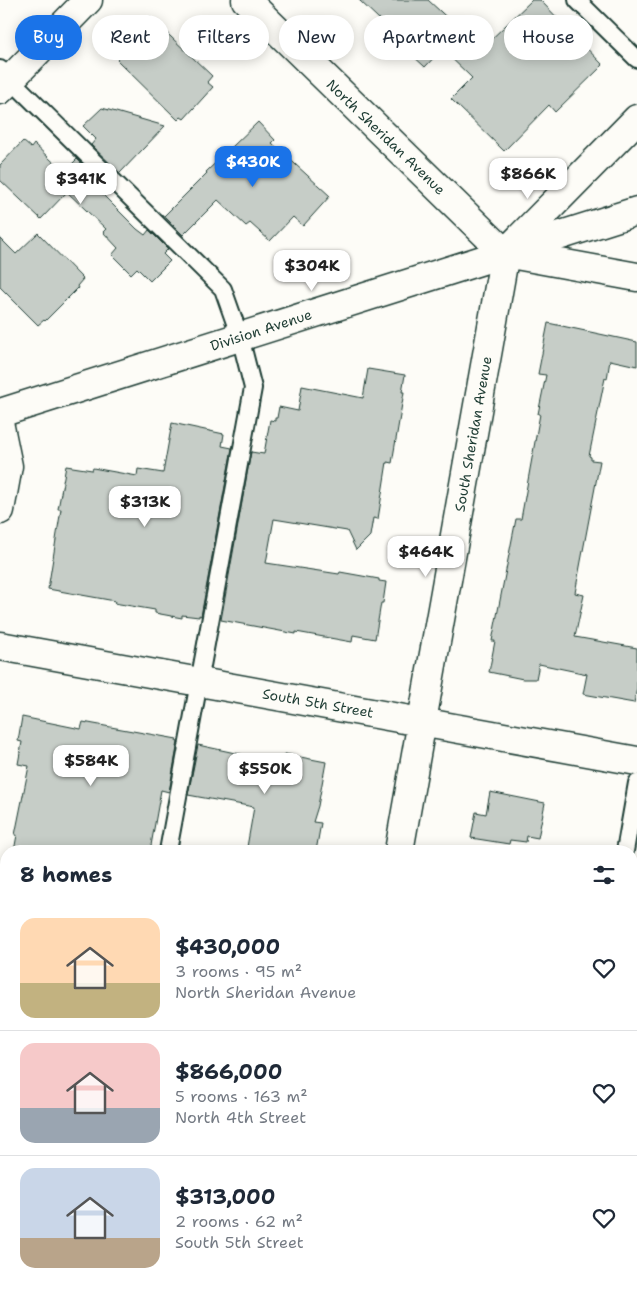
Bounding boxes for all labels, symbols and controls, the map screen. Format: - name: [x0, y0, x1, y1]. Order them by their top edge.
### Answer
- chip: Buy: [15, 15, 82, 60]
- chip: Rent: [92, 15, 169, 60]
- chip: Filters: [179, 15, 269, 60]
- chip: New: [279, 15, 354, 60]
- chip: Apartment: [364, 15, 494, 60]
- chip: House: [504, 15, 593, 60]
- street label: North Sheridan Avenue: [323, 75, 449, 199]
- pin: $430K: [218, 146, 288, 188]
- text: $430K: [226, 151, 280, 172]
- pin: $866K: [493, 158, 563, 200]
- pin: $341K: [46, 162, 116, 205]
- text: $866K: [500, 163, 556, 184]
- text: $341K: [56, 168, 106, 189]
- pin: $304K: [277, 250, 347, 292]
- text: $304K: [284, 255, 340, 276]
- street label: Division Avenue: [208, 305, 314, 355]
- street label: South Sheridan Avenue: [450, 355, 496, 513]
- pin: $313K: [110, 486, 180, 528]
- text: $313K: [120, 491, 170, 512]
- pin: $464K: [391, 536, 461, 578]
- text: $464K: [398, 541, 454, 562]
- street label: South 5th Street: [261, 684, 375, 722]
- pin: $584K: [56, 744, 126, 787]
- text: $584K: [64, 750, 118, 771]
- pin: $550K: [230, 752, 300, 795]
- text: $550K: [238, 758, 292, 779]
- text: 8 homes: [20, 861, 112, 889]
- icon: filters: [590, 861, 618, 889]
- text: $430,000: [175, 933, 280, 961]
- icon: home: [60, 938, 120, 998]
- icon: heart: [590, 954, 618, 982]
- text: 3 rooms · 95 m²: [175, 961, 302, 982]
- text: North Sheridan Avenue: [175, 982, 356, 1003]
- text: $866,000: [175, 1058, 282, 1086]
- icon: home: [60, 1063, 120, 1123]
- icon: heart: [590, 1079, 618, 1107]
- text: 5 rooms · 163 m²: [175, 1086, 308, 1107]
- text: North 4th Street: [175, 1107, 306, 1128]
- text: $313,000: [175, 1183, 275, 1211]
- icon: home: [60, 1188, 120, 1248]
- icon: heart: [590, 1204, 618, 1232]
- text: 2 rooms · 62 m²: [175, 1211, 303, 1232]
- text: South 5th Street: [175, 1232, 304, 1253]

